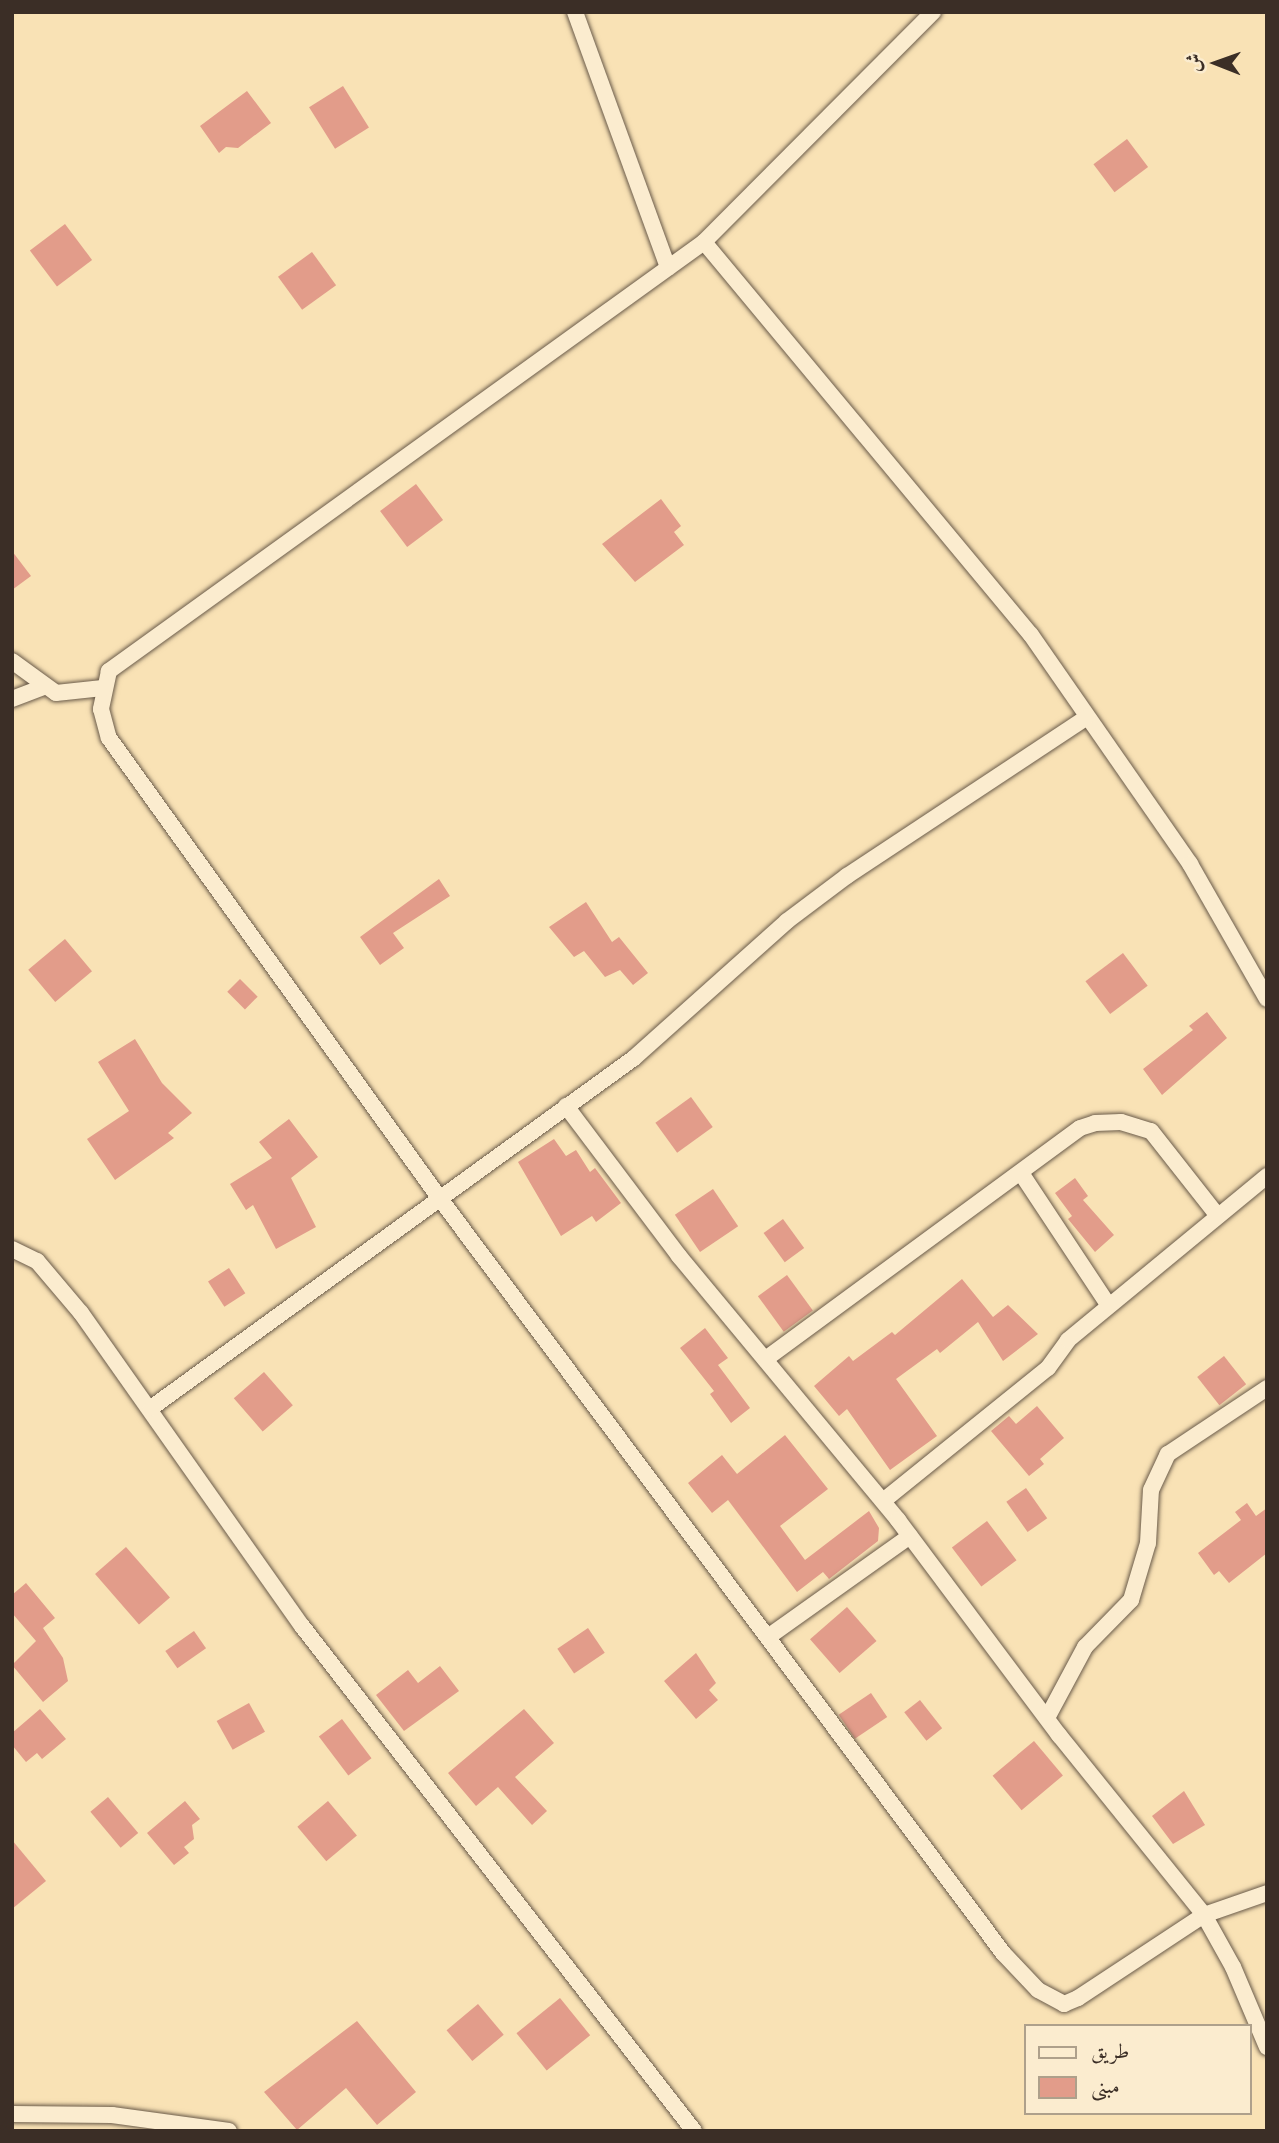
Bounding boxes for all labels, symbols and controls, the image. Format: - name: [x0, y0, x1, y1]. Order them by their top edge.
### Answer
- north arrow: [1181, 28, 1251, 98]
- text: ش: [1183, 53, 1206, 72]
- legend: [1024, 2024, 1251, 2115]
- text: طريق: [1091, 2039, 1129, 2065]
- text: مبنى: [1091, 2074, 1120, 2100]

